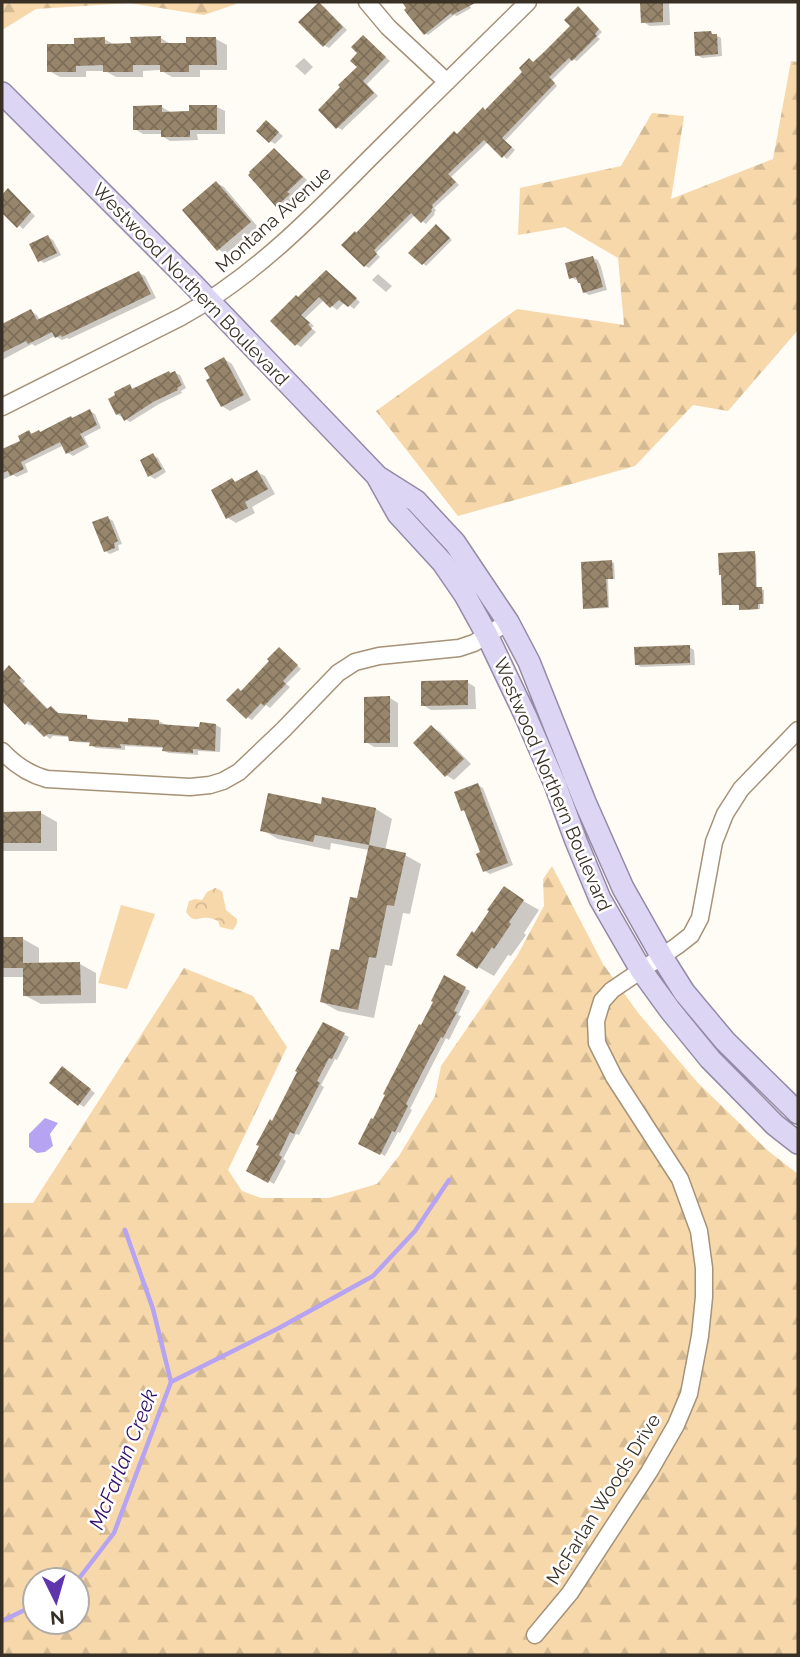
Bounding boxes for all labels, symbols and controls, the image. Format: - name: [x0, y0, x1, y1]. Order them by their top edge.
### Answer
- street label: Montana Avenue: [211, 161, 335, 277]
- street label: Westwood Northern Boulevard: [88, 178, 294, 390]
- street label: Westwood Northern Boulevard: [490, 654, 616, 914]
- water label: McFarlan Creek: [83, 1385, 163, 1533]
- street label: McFarlan Woods Drive: [541, 1410, 665, 1588]
- north arrow: [21, 1566, 91, 1636]
- text: N: [49, 1606, 66, 1630]

